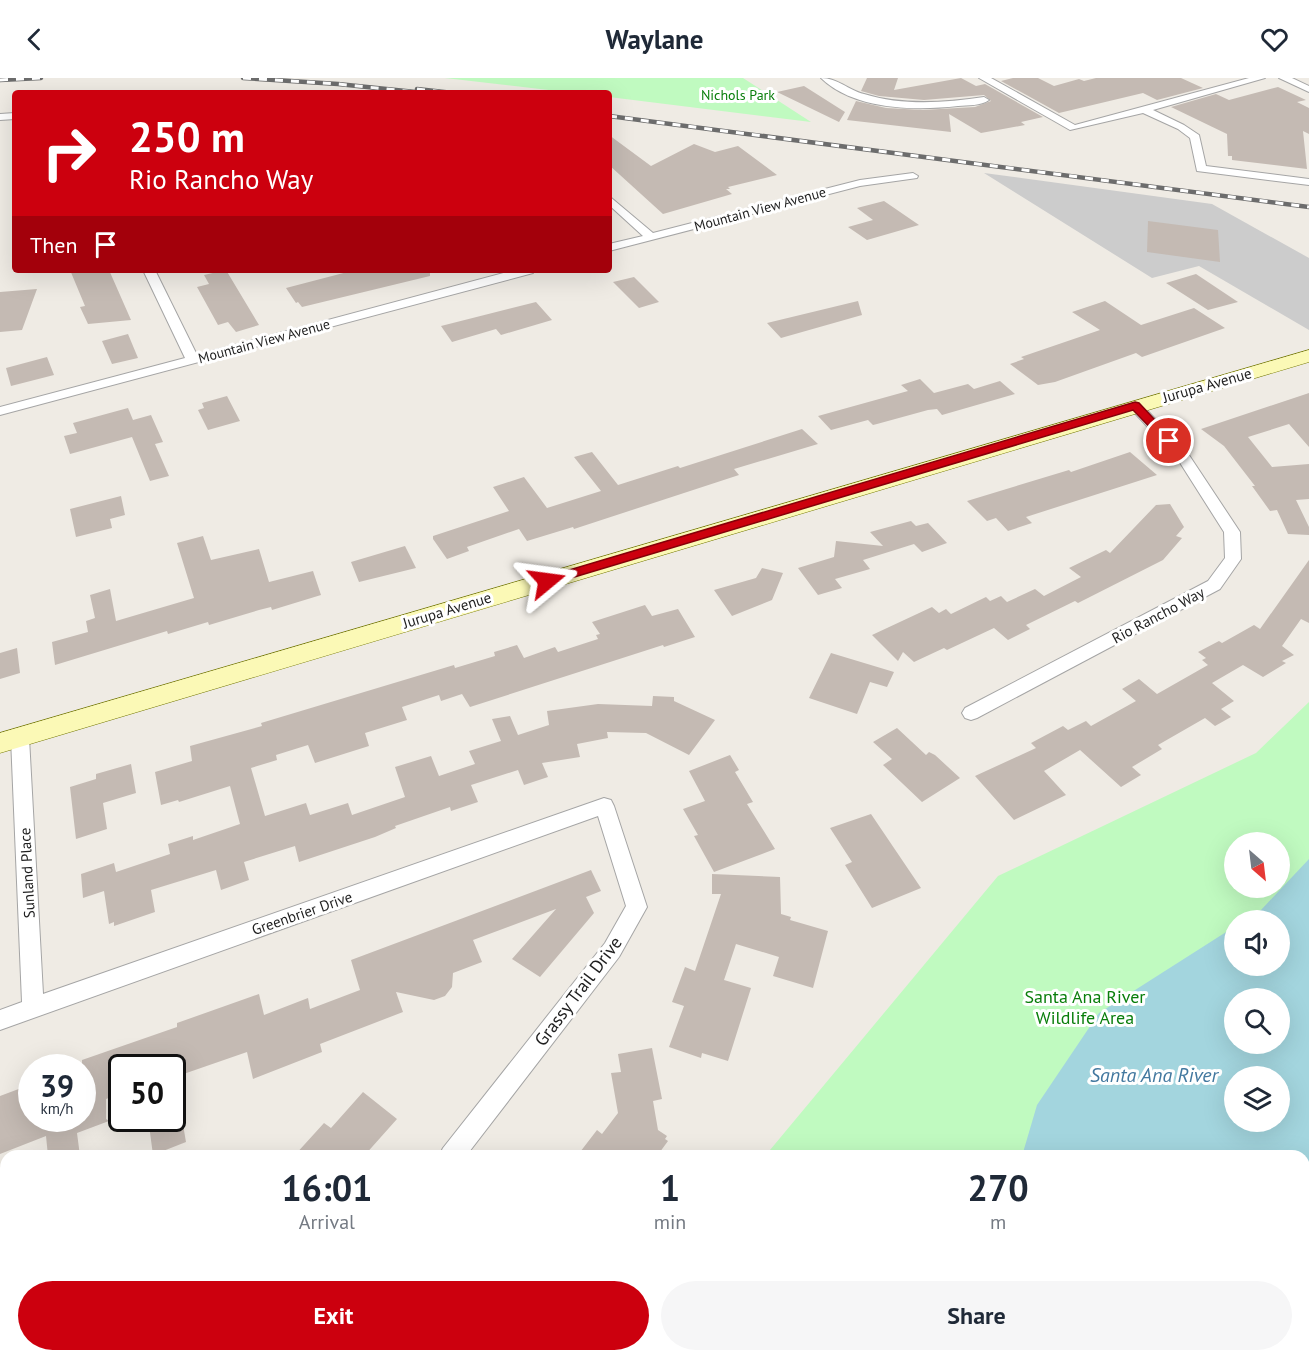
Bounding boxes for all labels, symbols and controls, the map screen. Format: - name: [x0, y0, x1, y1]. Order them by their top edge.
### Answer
- text: Waylane: [605, 22, 704, 56]
- icon: back: [18, 23, 51, 56]
- icon: heart: [1258, 23, 1291, 56]
- park label: Nichols Park: [701, 86, 775, 104]
- text: 250 m: [129, 109, 245, 164]
- icon: right: [30, 114, 108, 192]
- text: Rio Rancho Way: [129, 162, 313, 196]
- street label: Mountain View Avenue: [692, 183, 828, 235]
- icon: arrive: [89, 228, 122, 261]
- text: Then: [30, 231, 77, 259]
- street label: Mountain View Avenue: [196, 315, 332, 367]
- street label: Jurupa Avenue: [1159, 363, 1254, 407]
- pin: [1143, 415, 1194, 466]
- icon: arrive: [1152, 424, 1185, 457]
- position arrow: [515, 549, 579, 613]
- street label: Rio Rancho Way: [1108, 583, 1208, 647]
- street label: Jurupa Avenue: [399, 588, 494, 633]
- street label: Sunland Place: [15, 827, 39, 919]
- north arrow: [1224, 832, 1290, 898]
- map controls: [1224, 832, 1290, 1132]
- street label: Greenbrier Drive: [249, 887, 355, 939]
- button: sound: [1224, 910, 1290, 976]
- street label: Grassy Trail Drive: [529, 932, 627, 1050]
- park label: Santa Ana River Wildlife Area: [1025, 985, 1145, 1029]
- button: search: [1224, 988, 1290, 1054]
- speed limit sign: 50: [108, 1054, 186, 1132]
- water label: Santa Ana River: [1090, 1062, 1220, 1088]
- text: 39: [40, 1066, 74, 1105]
- button: layers: [1224, 1066, 1290, 1132]
- text: km/h: [41, 1099, 73, 1118]
- text: 16:01: [281, 1164, 373, 1211]
- text: 1: [660, 1164, 680, 1211]
- text: 270: [968, 1164, 1029, 1211]
- text: Arrival: [299, 1209, 355, 1235]
- text: min: [654, 1209, 686, 1235]
- text: m: [990, 1209, 1006, 1235]
- button: Exit: [18, 1281, 649, 1350]
- button: Share: [661, 1281, 1292, 1350]

